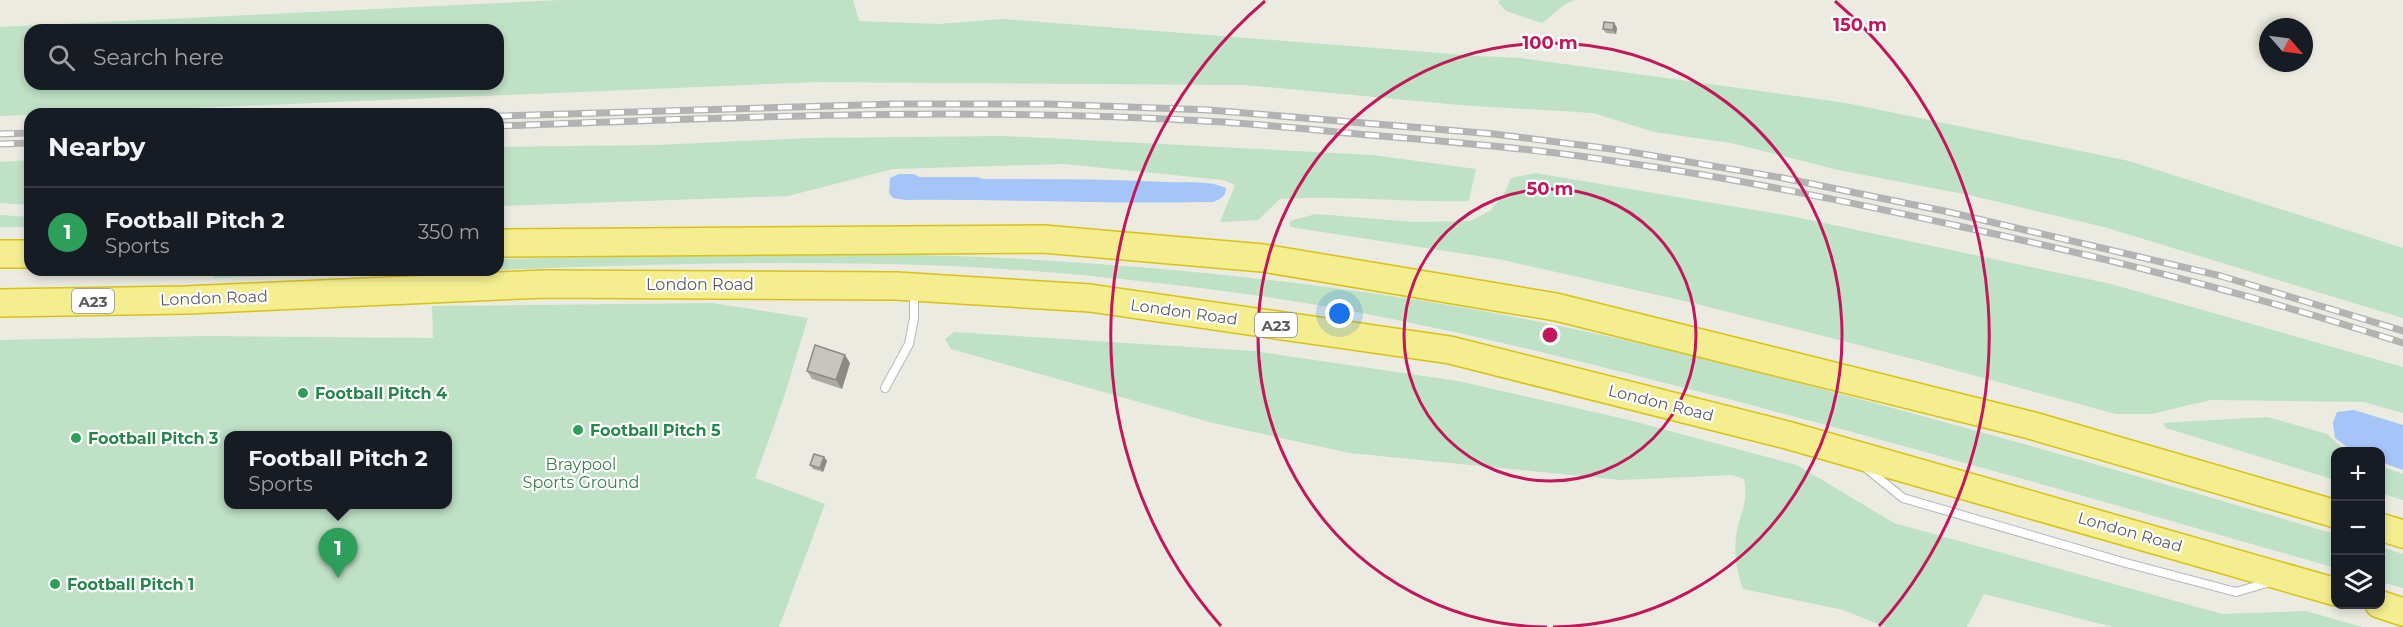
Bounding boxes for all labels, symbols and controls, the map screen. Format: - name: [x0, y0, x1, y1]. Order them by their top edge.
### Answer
- text: 150 m: [1833, 14, 1887, 36]
- north arrow: [2259, 18, 2313, 72]
- search box: [24, 24, 504, 90]
- text: 100 m: [1522, 32, 1578, 54]
- icon: search: [45, 41, 78, 74]
- text: Search here: [93, 44, 224, 71]
- text: Nearby: [48, 131, 145, 163]
- text: 50 m: [1527, 178, 1573, 200]
- text: Football Pitch 2: [105, 207, 284, 234]
- text: 1: [64, 220, 71, 244]
- text: 350 m: [418, 220, 480, 244]
- text: Sports: [105, 234, 170, 258]
- street label: London Road: [646, 275, 754, 294]
- street label: London Road: [160, 287, 268, 309]
- road number: A23: [72, 289, 114, 313]
- street label: London Road: [1129, 295, 1239, 329]
- your location: [1325, 299, 1354, 328]
- road number: A23: [1255, 313, 1297, 337]
- centre of rings: [1540, 325, 1560, 345]
- street label: London Road: [1606, 381, 1716, 425]
- place label: Football Pitch 4: [315, 384, 447, 403]
- marker: Football Pitch 4: [296, 386, 310, 400]
- place label: Football Pitch 5: [590, 421, 721, 440]
- marker: Football Pitch 5: [571, 423, 585, 437]
- place label: Football Pitch 3: [88, 429, 219, 448]
- marker: Football Pitch 3: [69, 431, 83, 445]
- popup: [224, 431, 452, 509]
- text: Football Pitch 2: [248, 445, 428, 472]
- map controls: [2331, 447, 2385, 609]
- button: +: [2331, 447, 2385, 501]
- park label: Braypool Sports Ground: [523, 455, 639, 492]
- text: Sports: [248, 472, 313, 496]
- button: −: [2331, 501, 2385, 555]
- street label: London Road: [2076, 508, 2184, 556]
- pin: 1: [318, 528, 358, 578]
- button: layers: [2331, 555, 2385, 609]
- place label: Football Pitch 1: [67, 575, 194, 594]
- marker: Football Pitch 1: [48, 577, 62, 591]

